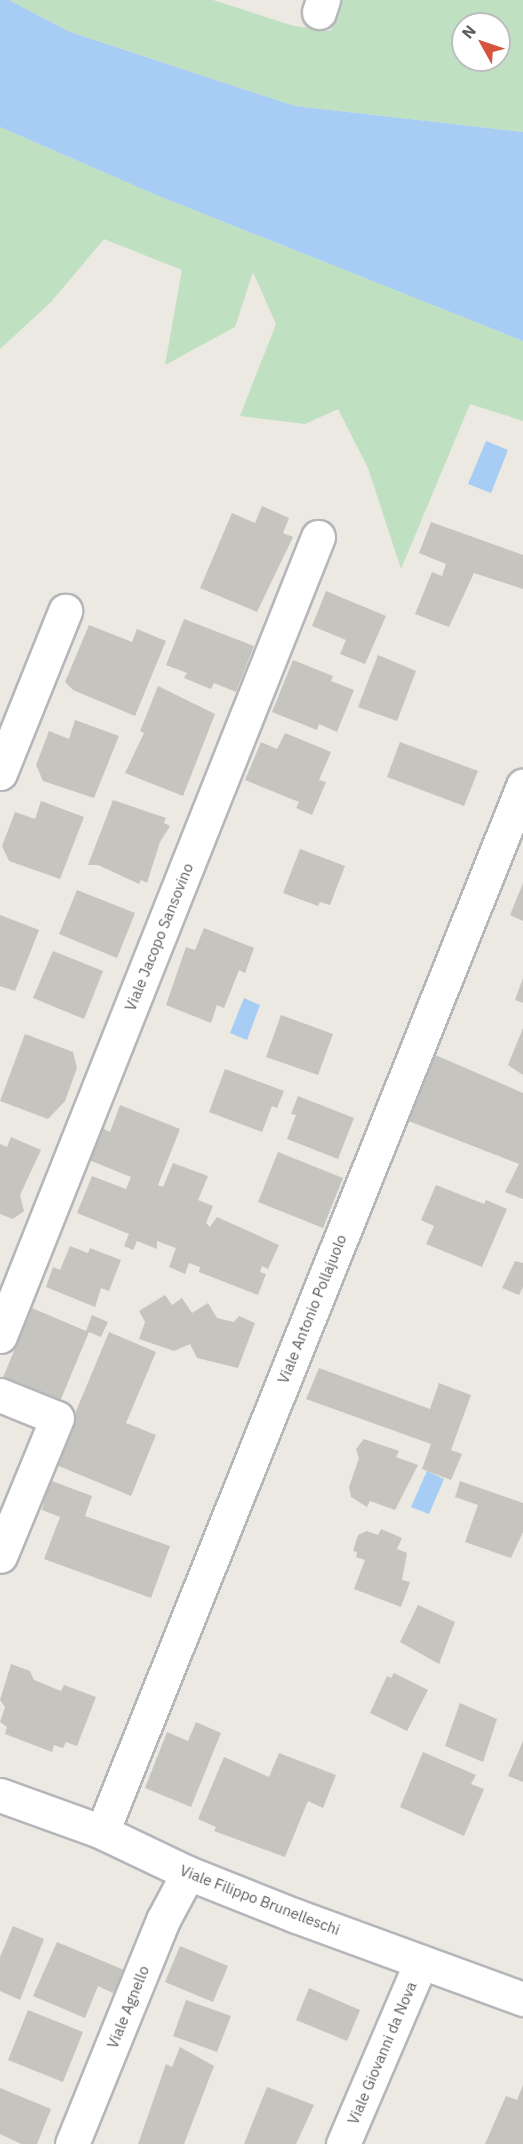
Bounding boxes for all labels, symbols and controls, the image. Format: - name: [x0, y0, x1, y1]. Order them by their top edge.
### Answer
- north arrow: [451, 12, 511, 72]
- text: N: [457, 21, 480, 43]
- street label: Viale Jacopo Sansovino: [121, 860, 197, 1014]
- street label: Viale Antonio Pollajuolo: [274, 1232, 350, 1386]
- street label: Viale Filippo Brunelleschi: [177, 1861, 343, 1939]
- street label: Viale Agnello: [103, 1963, 153, 2051]
- street label: Viale Giovanni da Nova: [344, 1979, 420, 2127]

